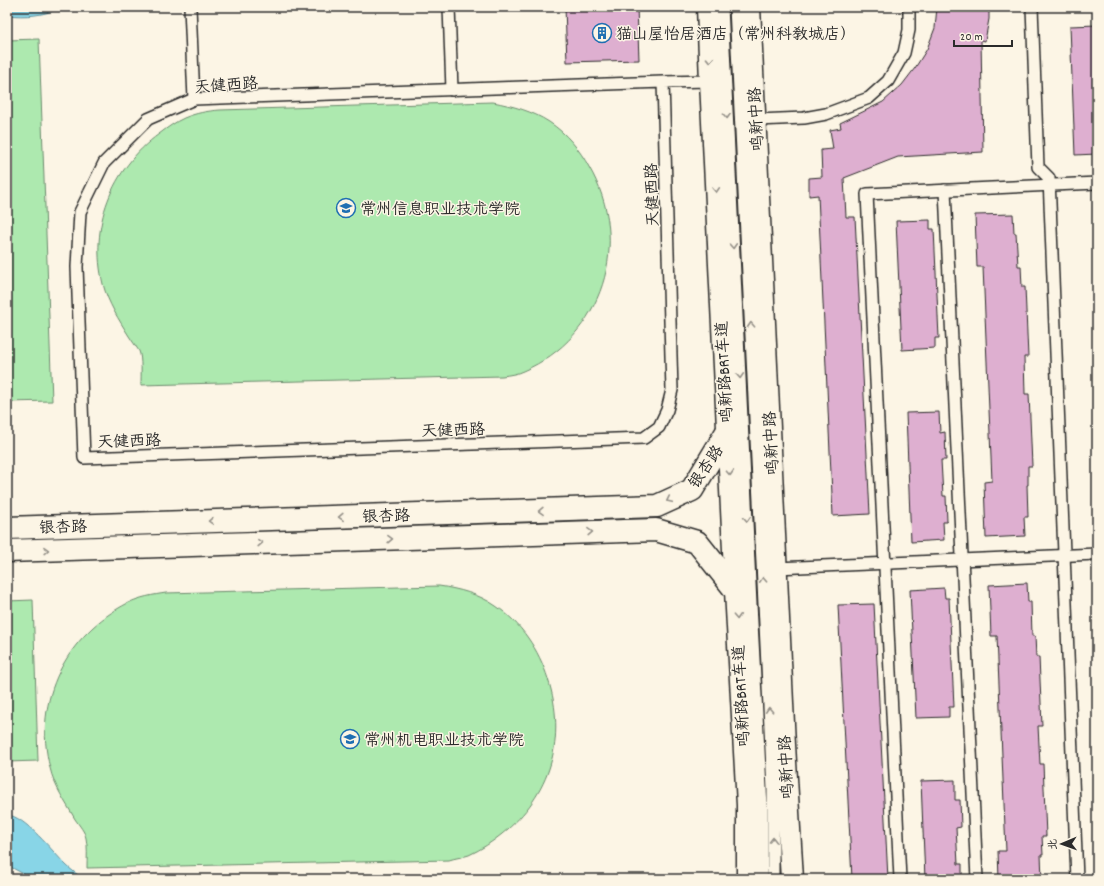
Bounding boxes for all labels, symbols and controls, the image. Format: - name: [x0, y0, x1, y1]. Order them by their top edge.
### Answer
- building icon: 猫山屋怡居酒店（常州科教城店）: [591, 22, 613, 44]
- scale bar: [954, 22, 1012, 48]
- place label: 猫山屋怡居酒店（常州科教城店）: [616, 24, 856, 47]
- text: 20 m: [960, 29, 983, 46]
- one-way arrow: [706, 57, 714, 63]
- street label: 天健西路: [193, 73, 259, 100]
- street label: 鸣新中路: [744, 86, 771, 151]
- one-way arrow: [723, 113, 731, 119]
- street label: 天健西路: [641, 163, 666, 227]
- one-way arrow: [712, 187, 720, 193]
- school or university icon: 常州信息职业技术学院: [335, 197, 357, 219]
- place label: 常州信息职业技术学院: [360, 199, 520, 222]
- one-way arrow: [729, 243, 738, 249]
- street label: 鸣新路BRT车道: [711, 320, 740, 423]
- one-way arrow: [746, 322, 755, 328]
- one-way arrow: [735, 373, 744, 379]
- street label: 鸣新中路: [759, 410, 786, 475]
- street label: 天健西路: [421, 419, 485, 444]
- street label: 天健西路: [97, 430, 161, 455]
- street label: 银杏路: [684, 441, 730, 494]
- one-way arrow: [726, 470, 735, 476]
- one-way arrow: [666, 496, 673, 504]
- street label: 银杏路: [362, 505, 410, 530]
- one-way arrow: [538, 507, 544, 515]
- one-way arrow: [338, 512, 344, 521]
- street label: 银杏路: [39, 516, 87, 541]
- one-way arrow: [742, 516, 751, 522]
- one-way arrow: [208, 517, 214, 525]
- one-way arrow: [587, 528, 593, 537]
- one-way arrow: [387, 534, 393, 543]
- one-way arrow: [257, 539, 263, 547]
- one-way arrow: [43, 545, 49, 554]
- one-way arrow: [759, 577, 767, 583]
- one-way arrow: [733, 614, 742, 620]
- street label: 鸣新路BRT车道: [728, 644, 757, 747]
- one-way arrow: [765, 707, 774, 713]
- school or university icon: 常州机电职业技术学院: [339, 728, 361, 750]
- place label: 常州机电职业技术学院: [364, 730, 524, 753]
- street label: 鸣新中路: [774, 734, 801, 799]
- north arrow: [1042, 824, 1082, 864]
- one-way arrow: [769, 837, 777, 843]
- text: 北: [1046, 839, 1062, 850]

